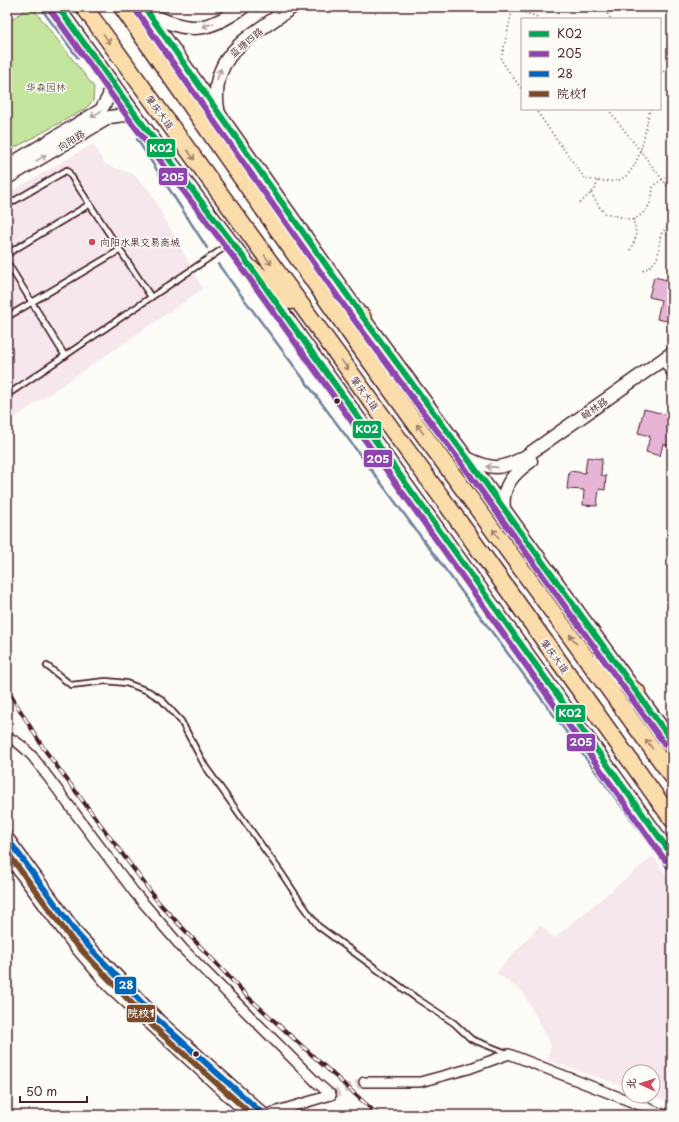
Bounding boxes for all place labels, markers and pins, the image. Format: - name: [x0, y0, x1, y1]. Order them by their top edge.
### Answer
- place label: 向阳水果交易商城: [100, 234, 180, 249]
- marker: 向阳水果交易商城: [87, 237, 97, 247]
- unlabelled marker: [332, 396, 342, 406]
- unlabelled marker: [191, 1049, 201, 1059]

